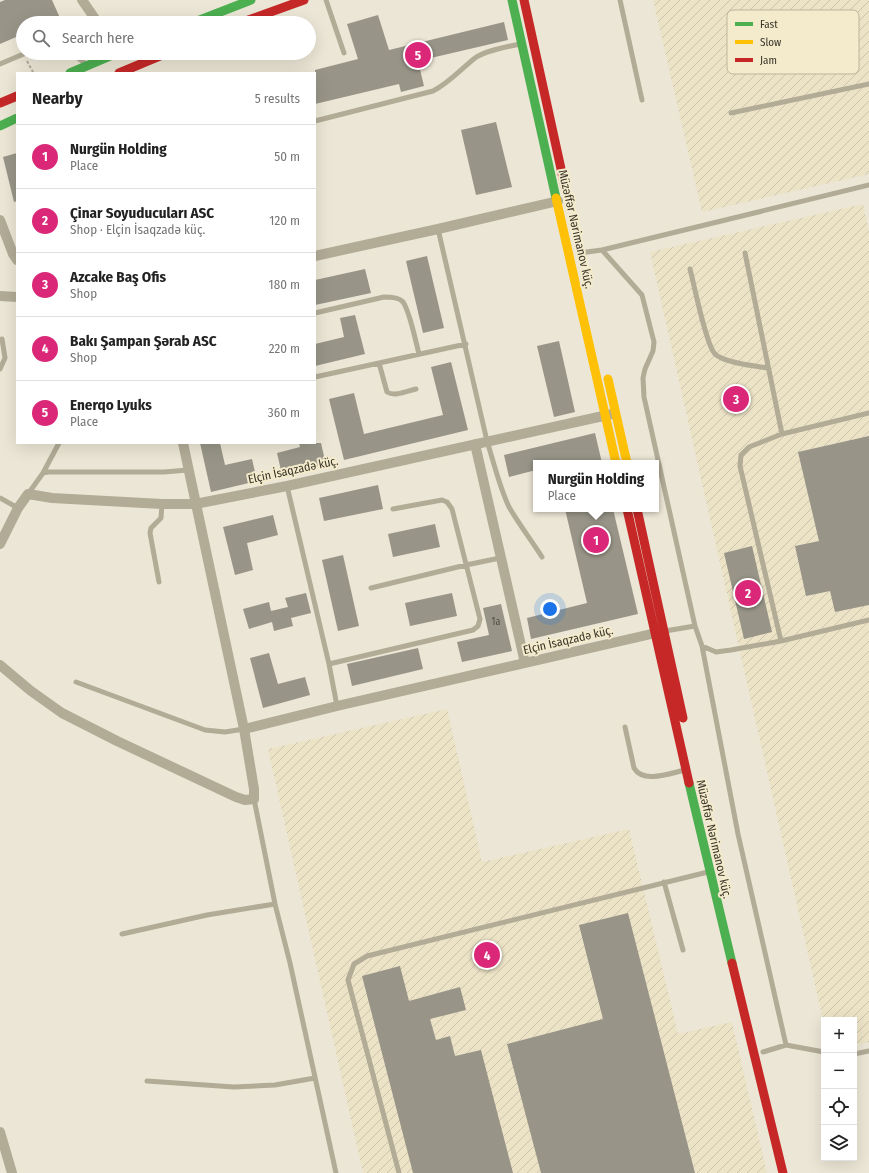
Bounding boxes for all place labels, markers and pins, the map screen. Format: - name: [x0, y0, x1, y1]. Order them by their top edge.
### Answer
- pin: 5: [405, 40, 431, 70]
- pin: 3: [723, 384, 749, 414]
- pin: 1: [583, 525, 609, 555]
- pin: 2: [735, 578, 761, 608]
- pin: 4: [474, 940, 500, 970]

